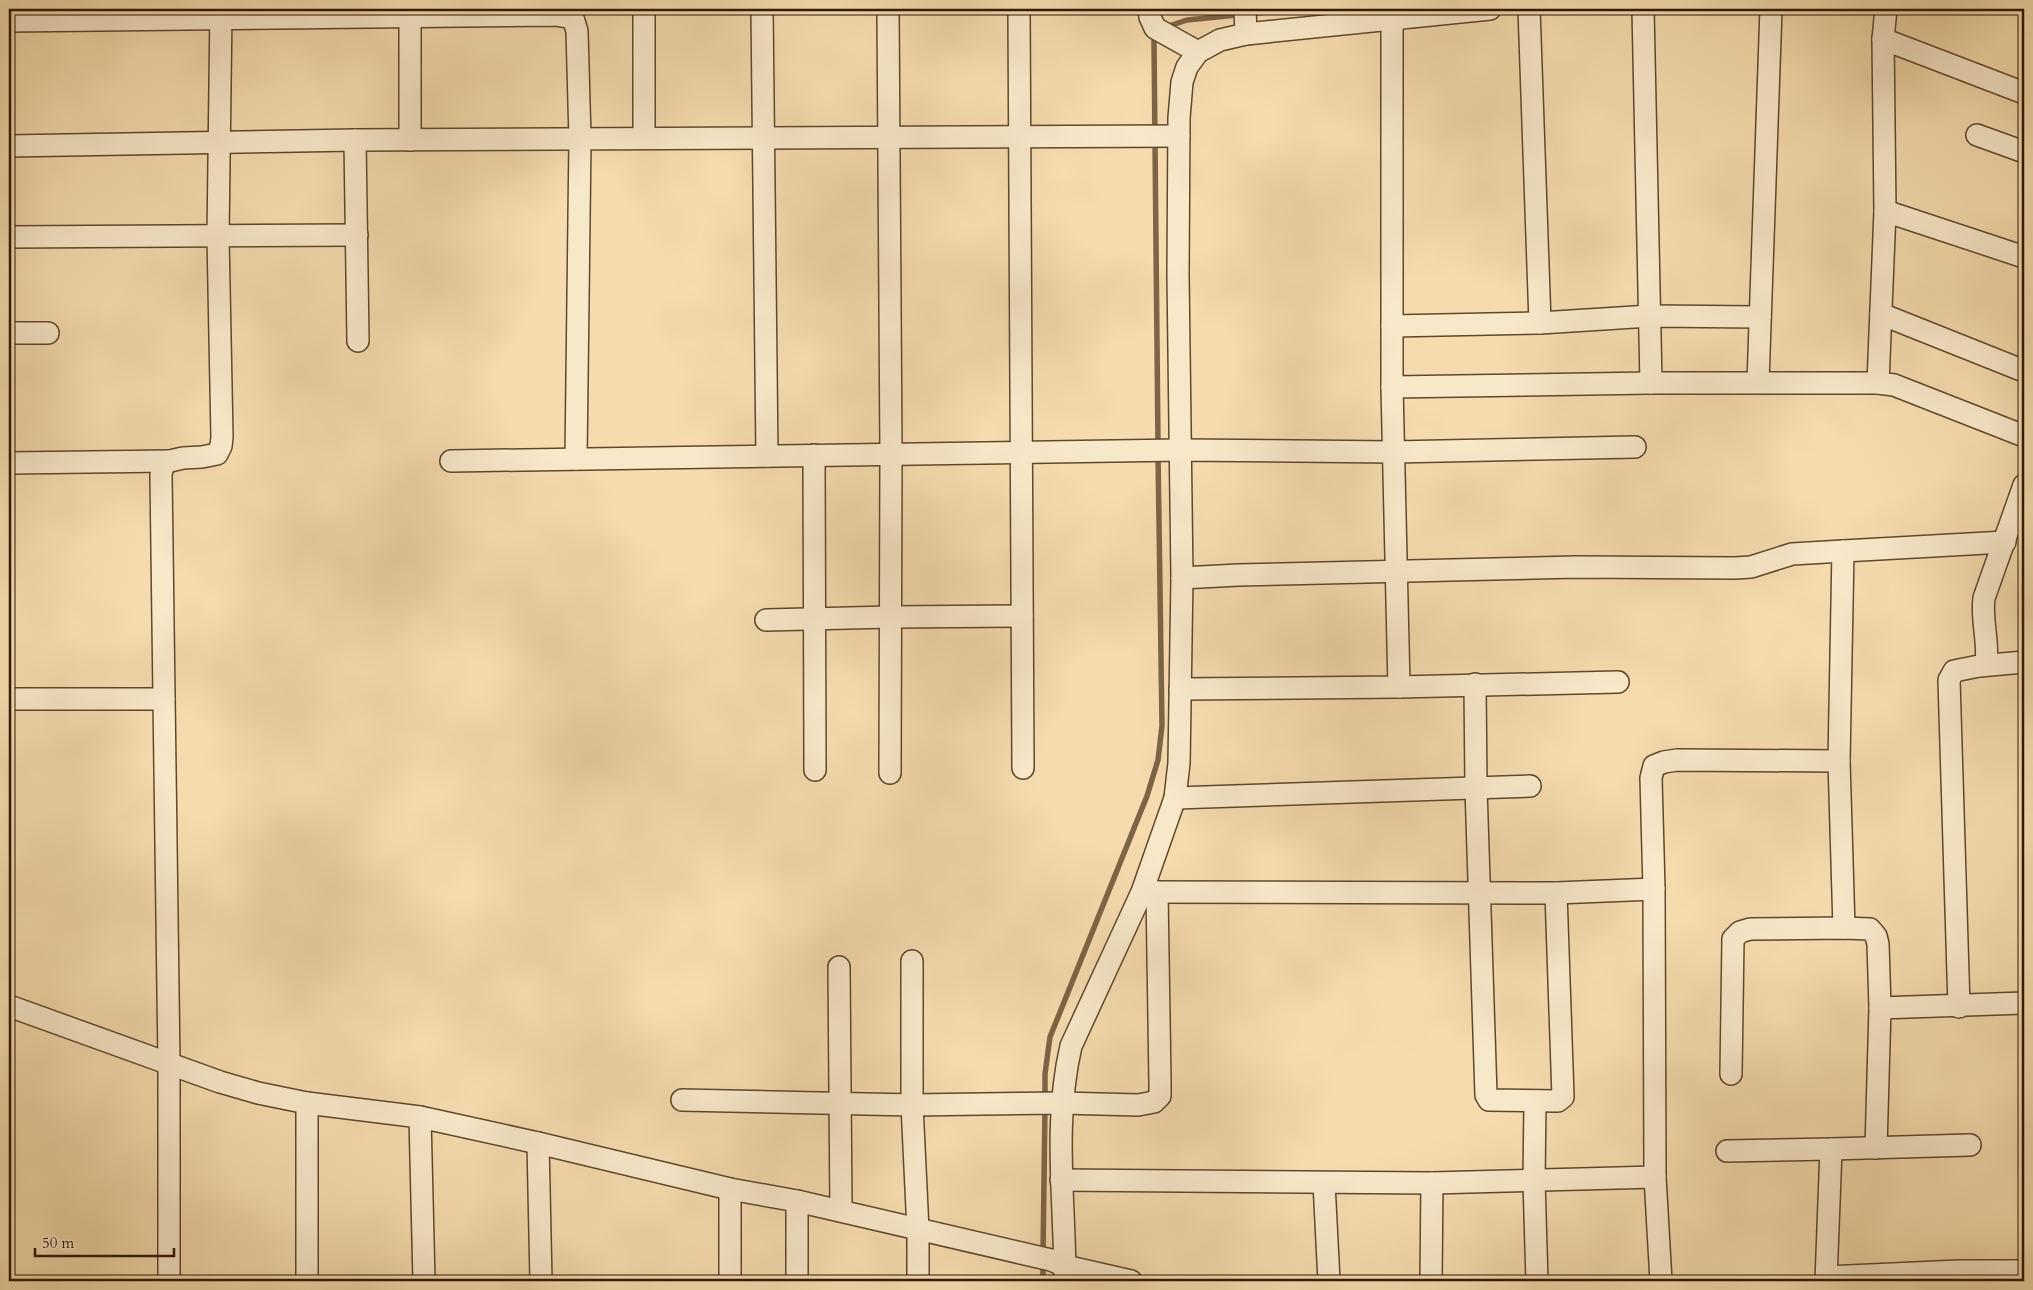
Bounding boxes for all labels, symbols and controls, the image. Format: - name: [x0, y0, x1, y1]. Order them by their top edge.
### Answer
- scale bar: [35, 1225, 174, 1257]
- text: 50 m: [42, 1233, 74, 1253]

